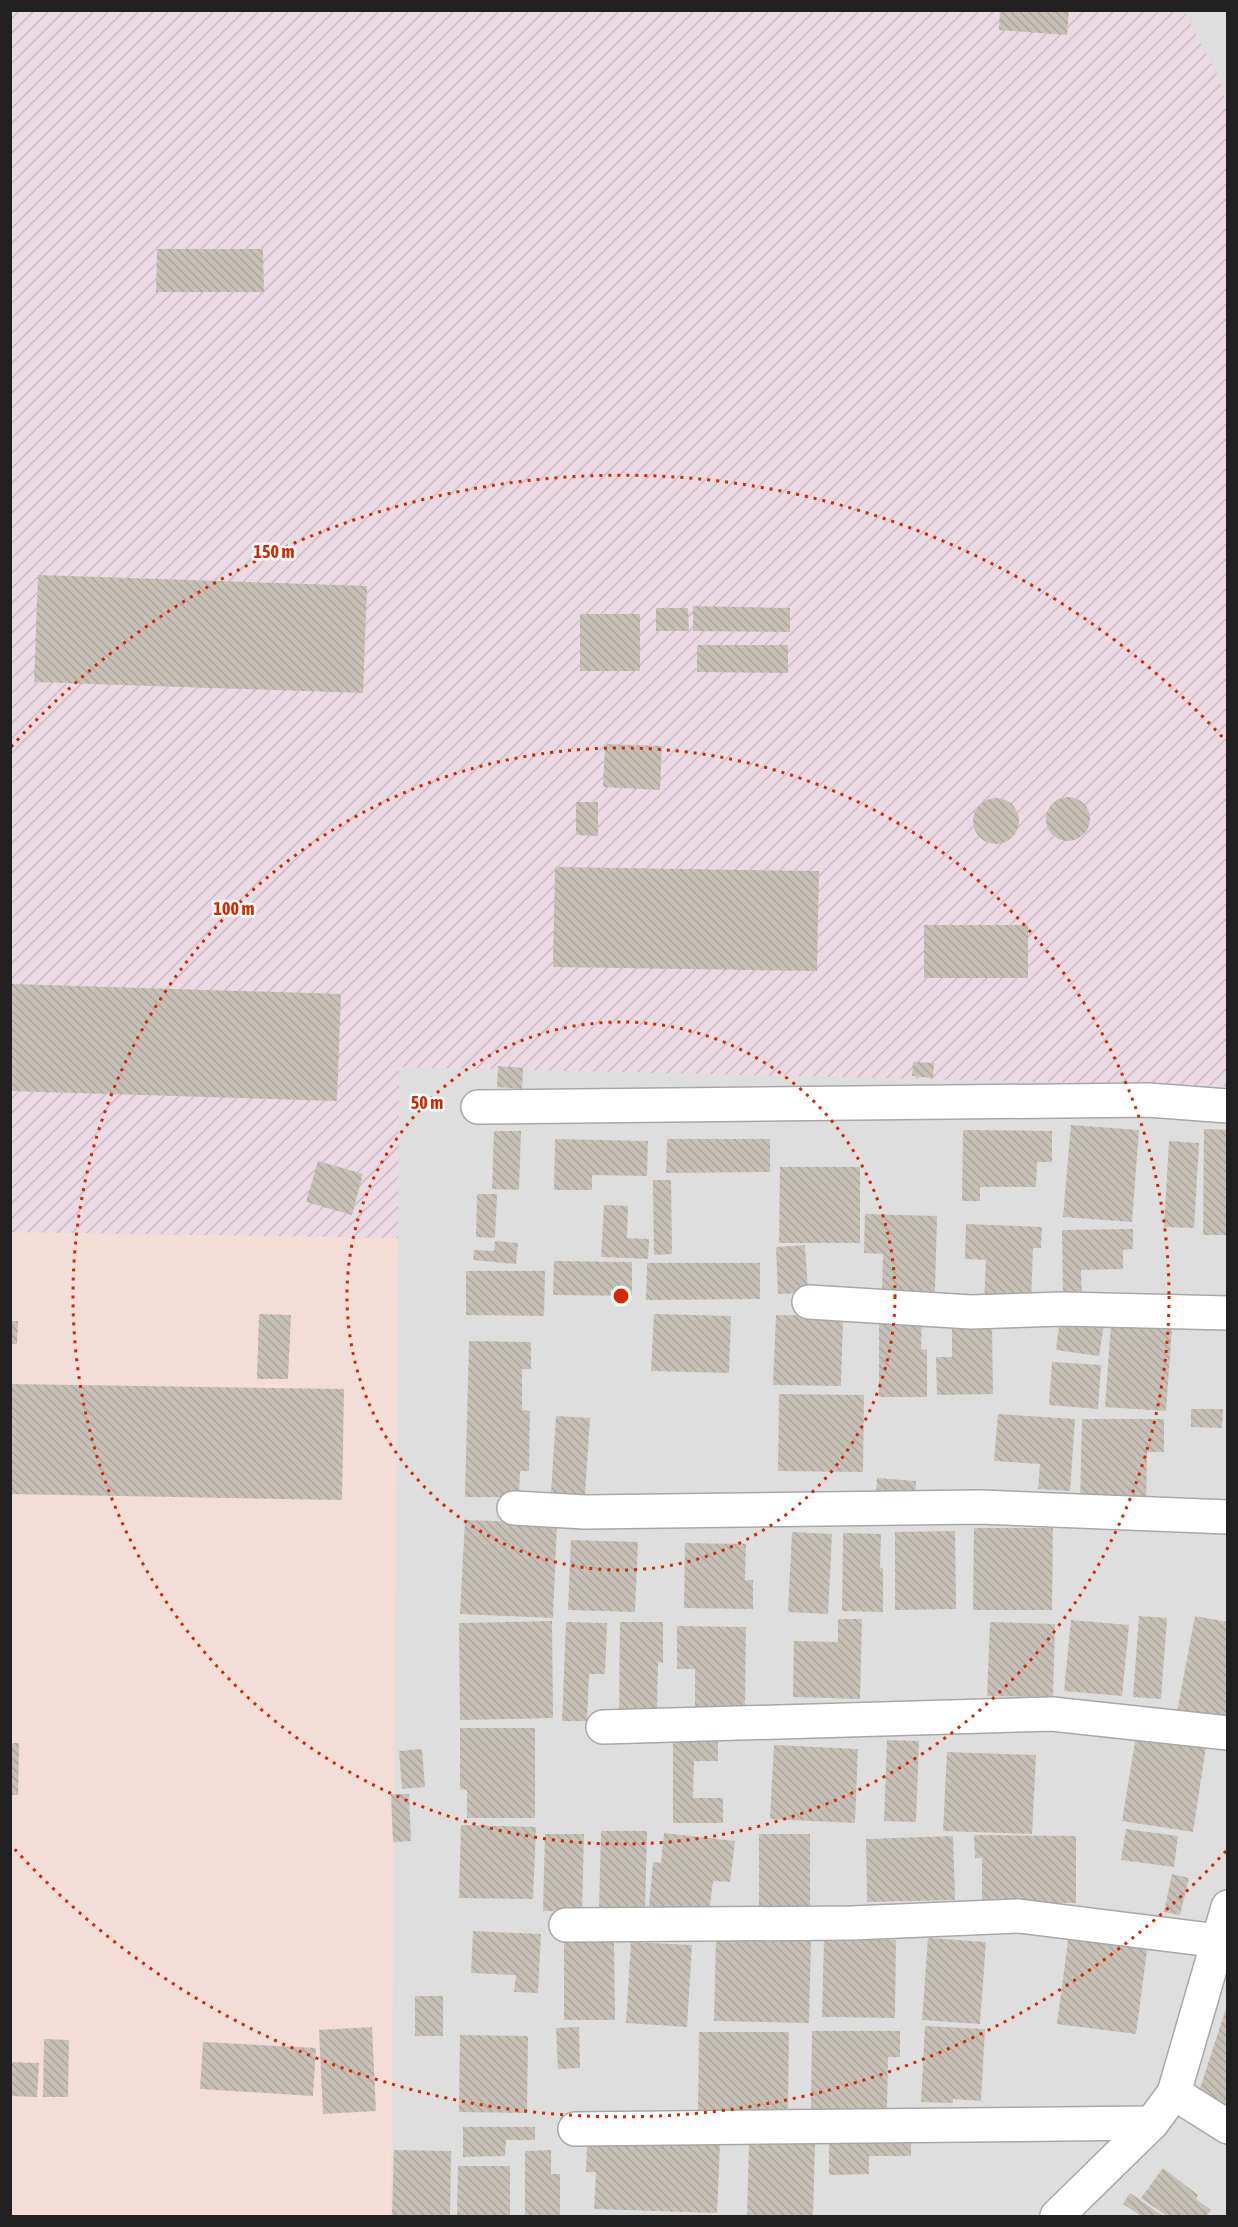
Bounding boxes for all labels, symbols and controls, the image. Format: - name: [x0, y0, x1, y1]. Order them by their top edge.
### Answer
- text: 150 m: [254, 541, 294, 562]
- text: 100 m: [214, 898, 254, 919]
- text: 50 m: [411, 1092, 443, 1113]
- centre of rings: [611, 1286, 631, 1306]

